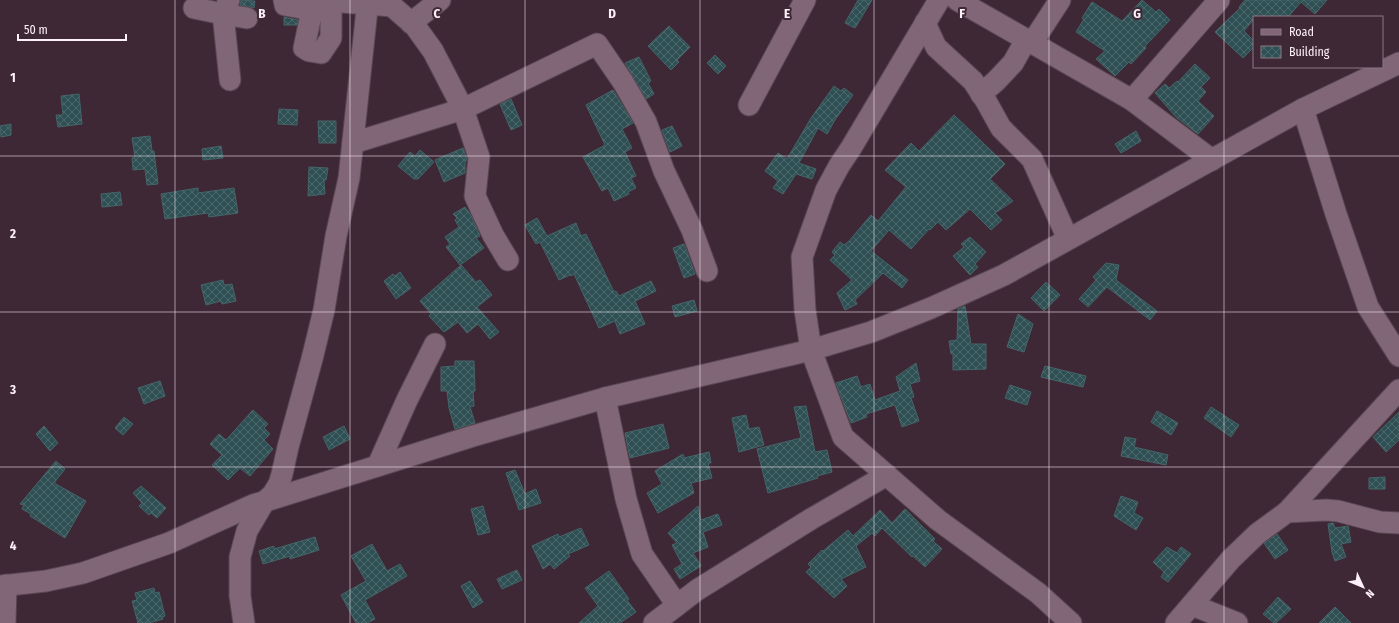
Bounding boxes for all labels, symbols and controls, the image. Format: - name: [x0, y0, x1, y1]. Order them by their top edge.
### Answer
- text: B: [258, 6, 266, 21]
- text: C: [434, 6, 441, 21]
- text: D: [608, 6, 616, 21]
- text: E: [784, 6, 790, 21]
- text: F: [959, 6, 965, 21]
- text: G: [1133, 6, 1141, 21]
- scale bar: [18, 16, 126, 42]
- legend: [1253, 16, 1383, 68]
- text: 50 m: [24, 23, 48, 37]
- text: Road: [1289, 25, 1314, 39]
- text: Building: [1289, 45, 1330, 59]
- text: 1: [10, 70, 16, 85]
- text: 2: [9, 226, 16, 241]
- text: 3: [9, 382, 16, 397]
- text: 4: [10, 538, 17, 553]
- north arrow: [1343, 567, 1383, 607]
- text: N: [1363, 587, 1377, 600]

